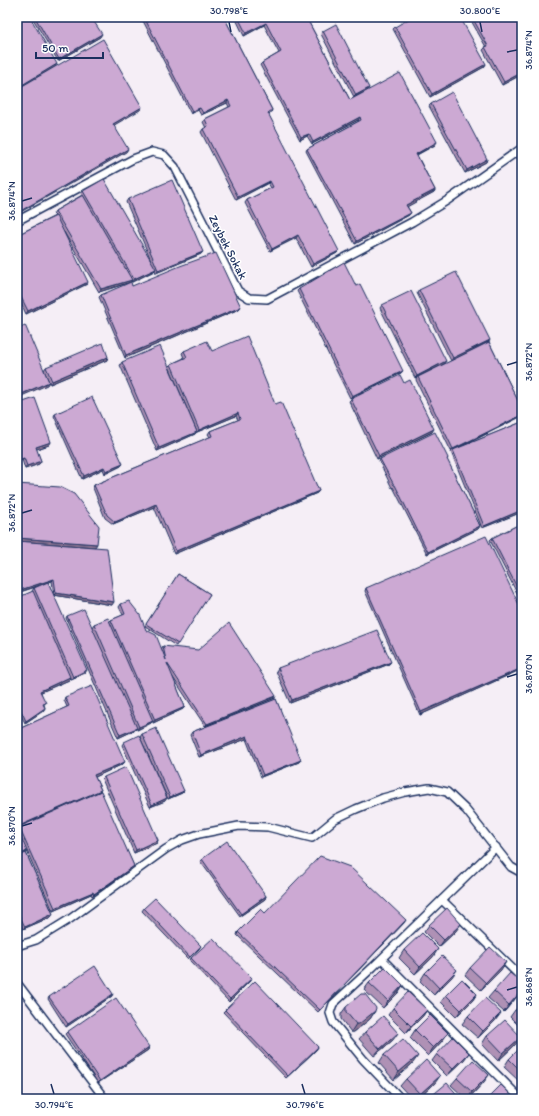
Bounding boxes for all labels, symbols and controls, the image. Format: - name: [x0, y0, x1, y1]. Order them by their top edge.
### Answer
- text: 30.798°E: [210, 4, 249, 17]
- text: 30.800°E: [460, 4, 501, 17]
- text: 36.874°N: [522, 30, 535, 70]
- scale bar: [36, 34, 103, 60]
- text: 50 m: [42, 41, 68, 55]
- text: 36.874°N: [5, 181, 18, 221]
- street label: Zeybek Sokak: [206, 212, 250, 282]
- text: 36.872°N: [522, 342, 535, 381]
- text: 36.872°N: [5, 493, 18, 532]
- text: 36.870°N: [522, 654, 535, 694]
- text: 36.870°N: [5, 806, 18, 846]
- text: 36.868°N: [522, 967, 535, 1007]
- text: 30.794°E: [35, 1098, 74, 1111]
- text: 30.796°E: [286, 1098, 324, 1111]

